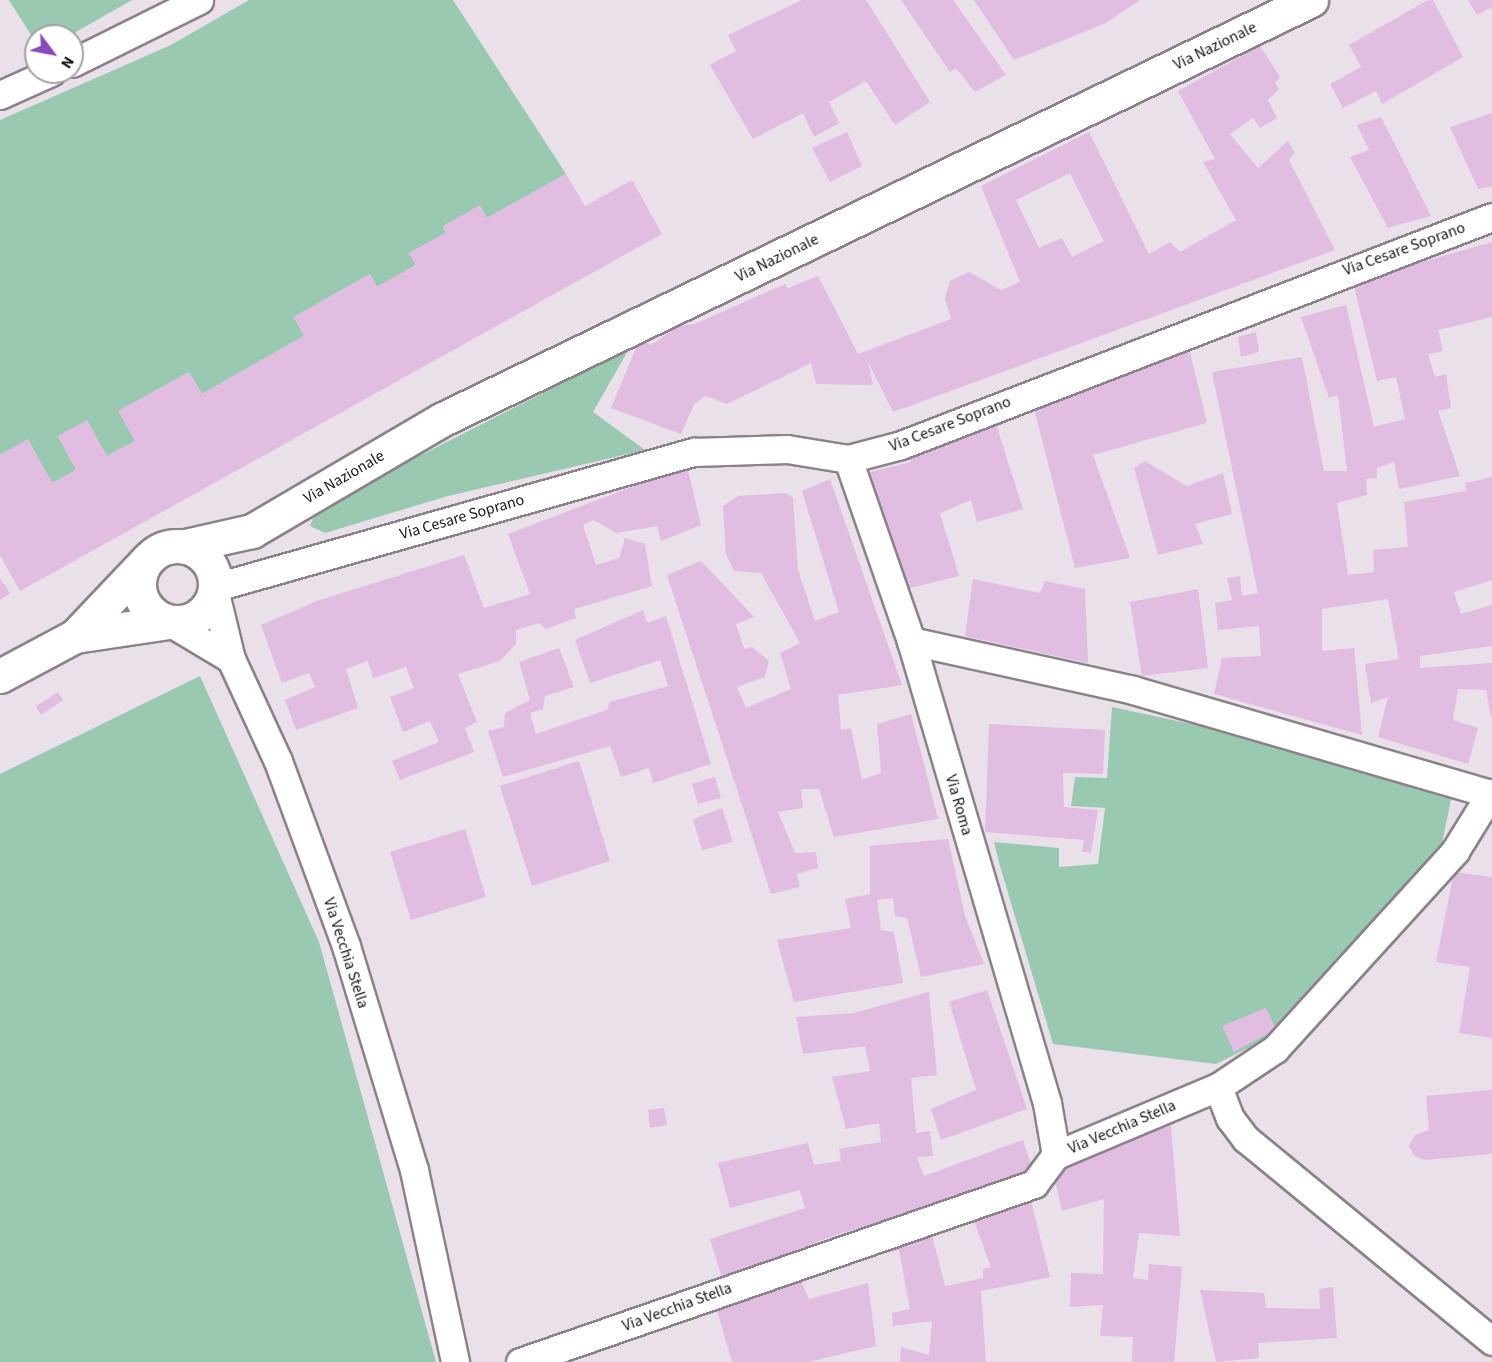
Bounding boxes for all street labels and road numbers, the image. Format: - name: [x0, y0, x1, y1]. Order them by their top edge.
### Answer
- street label: Via Nazionale: [1170, 18, 1260, 74]
- street label: Via Cesare Soprano: [1340, 218, 1468, 280]
- street label: Via Nazionale: [732, 230, 822, 286]
- street label: Via Cesare Soprano: [887, 392, 1013, 456]
- street label: Via Nazionale: [300, 446, 388, 508]
- street label: Via Cesare Soprano: [398, 490, 526, 544]
- street label: Via Roma: [941, 772, 977, 838]
- street label: Via Vecchia Stella: [319, 895, 373, 1011]
- street label: Via Vecchia Stella: [1065, 1096, 1179, 1158]
- street label: Via Vecchia Stella: [620, 1278, 734, 1336]

